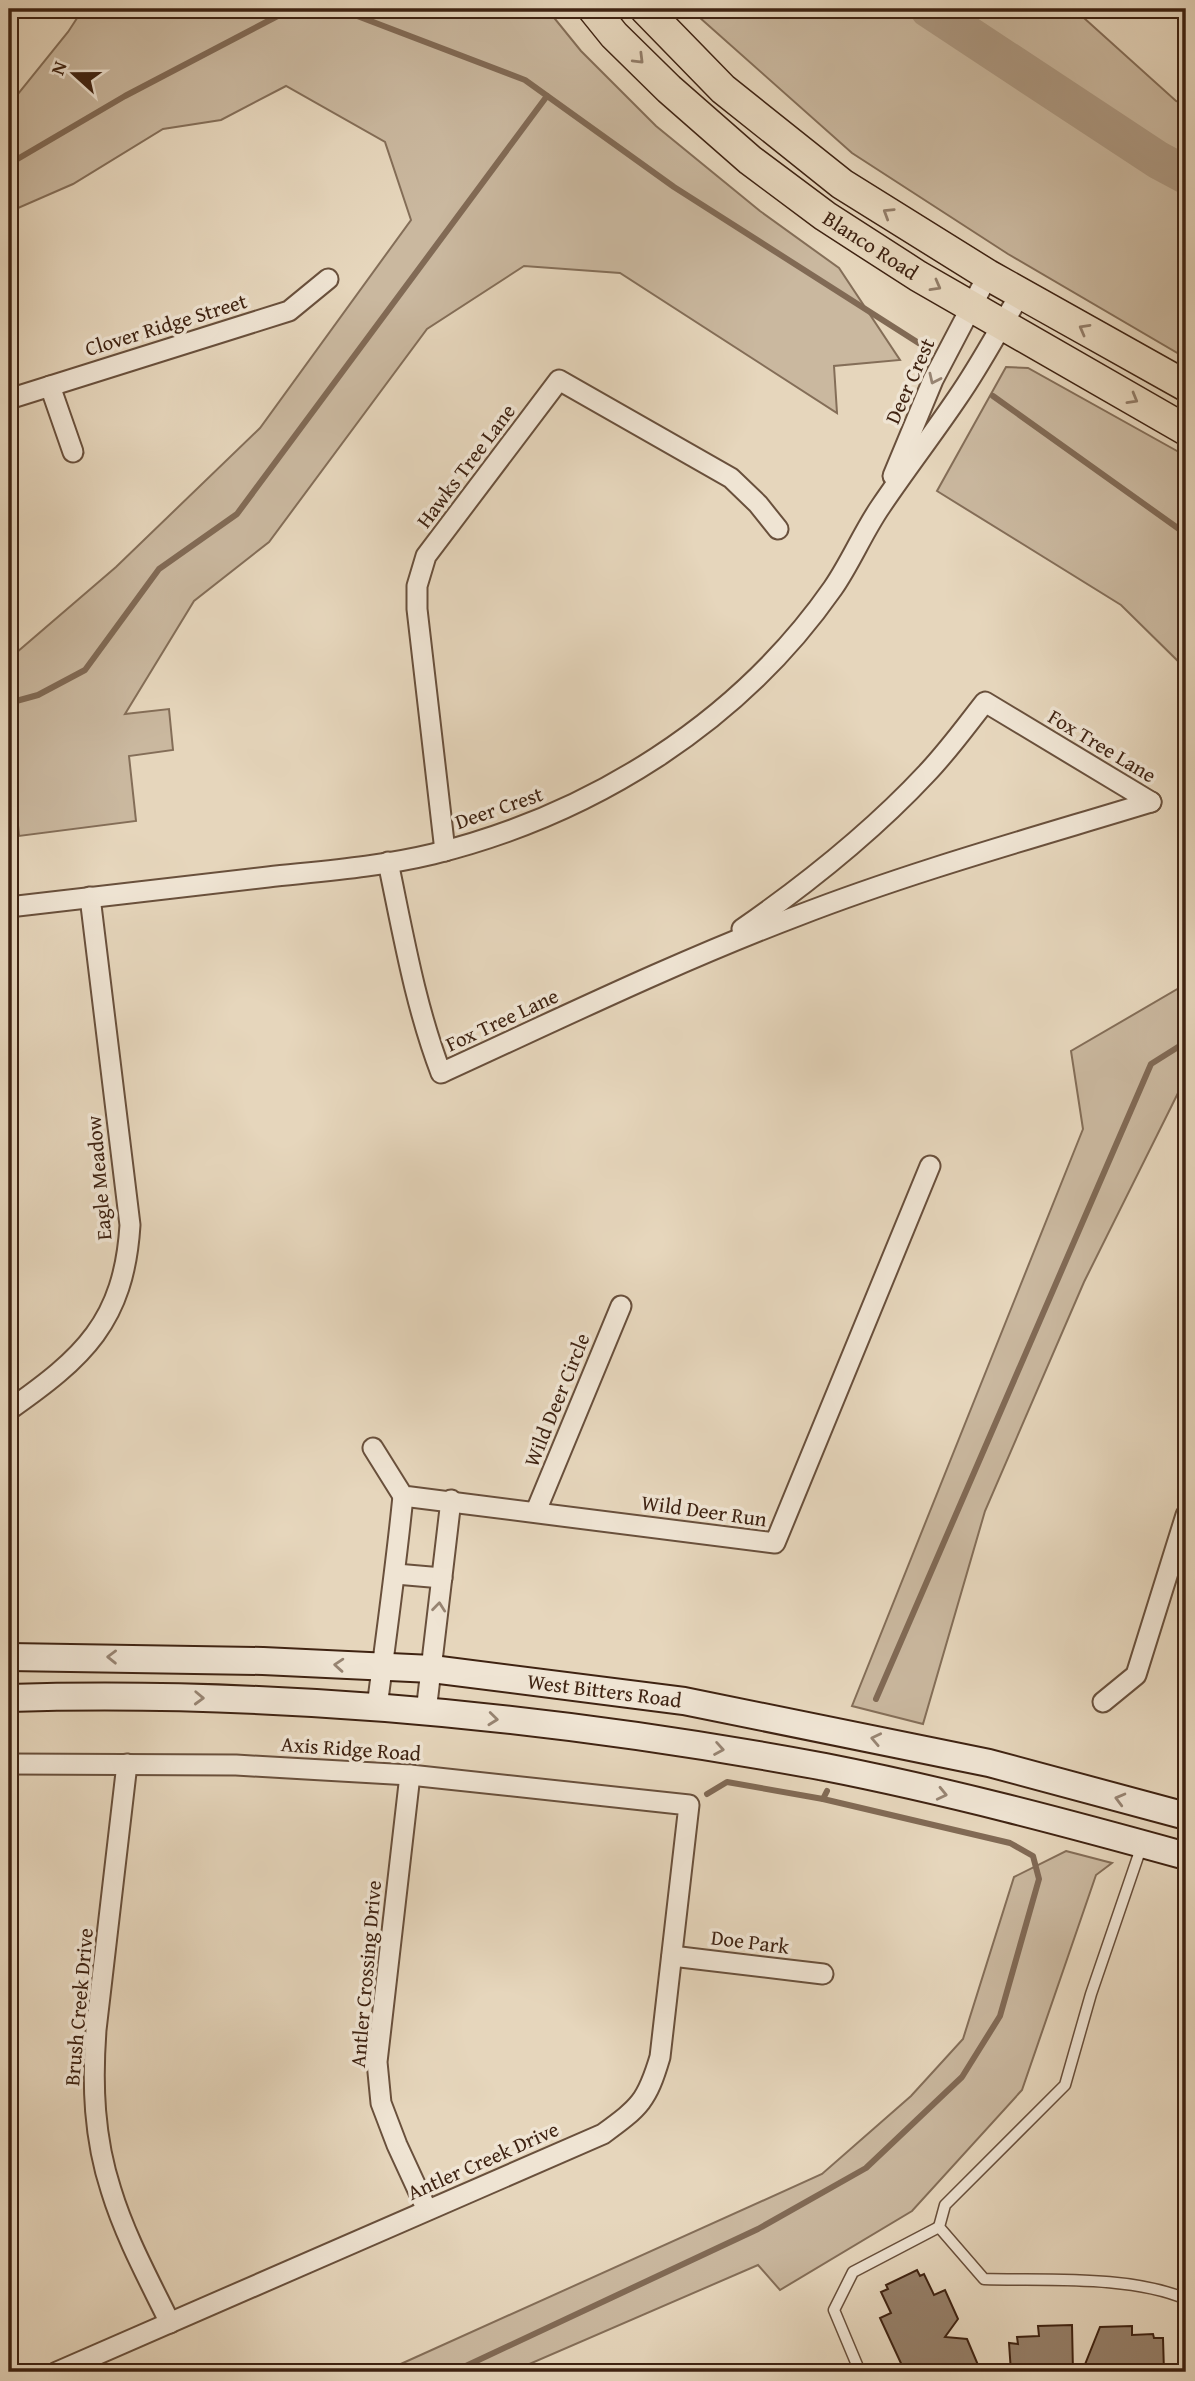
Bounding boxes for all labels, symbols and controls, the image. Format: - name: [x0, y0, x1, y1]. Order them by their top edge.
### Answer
- north arrow: [38, 38, 108, 108]
- one-way arrow: [631, 51, 644, 64]
- text: N: [43, 57, 74, 79]
- street label: Blanco Road: [817, 203, 925, 288]
- one-way arrow: [883, 208, 896, 221]
- one-way arrow: [929, 278, 941, 291]
- street label: Clover Ridge Street: [81, 285, 251, 364]
- one-way arrow: [1079, 324, 1091, 337]
- street label: Deer Crest: [877, 332, 942, 429]
- one-way arrow: [928, 372, 942, 384]
- one-way arrow: [1125, 391, 1138, 404]
- street label: Hawks Tree Lane: [409, 397, 523, 534]
- street label: Fox Tree Lane: [1042, 701, 1162, 790]
- street label: Deer Crest: [451, 778, 547, 837]
- street label: Fox Tree Lane: [440, 980, 563, 1059]
- street label: Eagle Meadow: [78, 1114, 119, 1242]
- street label: Wild Deer Circle: [516, 1328, 597, 1471]
- street label: Wild Deer Run: [639, 1486, 769, 1535]
- one-way arrow: [431, 1601, 446, 1612]
- one-way arrow: [106, 1649, 117, 1665]
- one-way arrow: [333, 1657, 344, 1672]
- street label: West Bitters Road: [525, 1665, 684, 1716]
- one-way arrow: [194, 1691, 205, 1706]
- one-way arrow: [488, 1711, 499, 1726]
- street label: Axis Ridge Road: [280, 1728, 423, 1769]
- one-way arrow: [870, 1733, 882, 1747]
- one-way arrow: [713, 1741, 725, 1756]
- one-way arrow: [936, 1785, 948, 1800]
- one-way arrow: [1115, 1792, 1127, 1807]
- street label: Antler Crossing Drive: [342, 1879, 389, 2069]
- street label: Doe Park: [709, 1921, 791, 1962]
- street label: Brush Creek Drive: [56, 1926, 101, 2087]
- street label: Antler Creek Drive: [402, 2113, 564, 2208]

